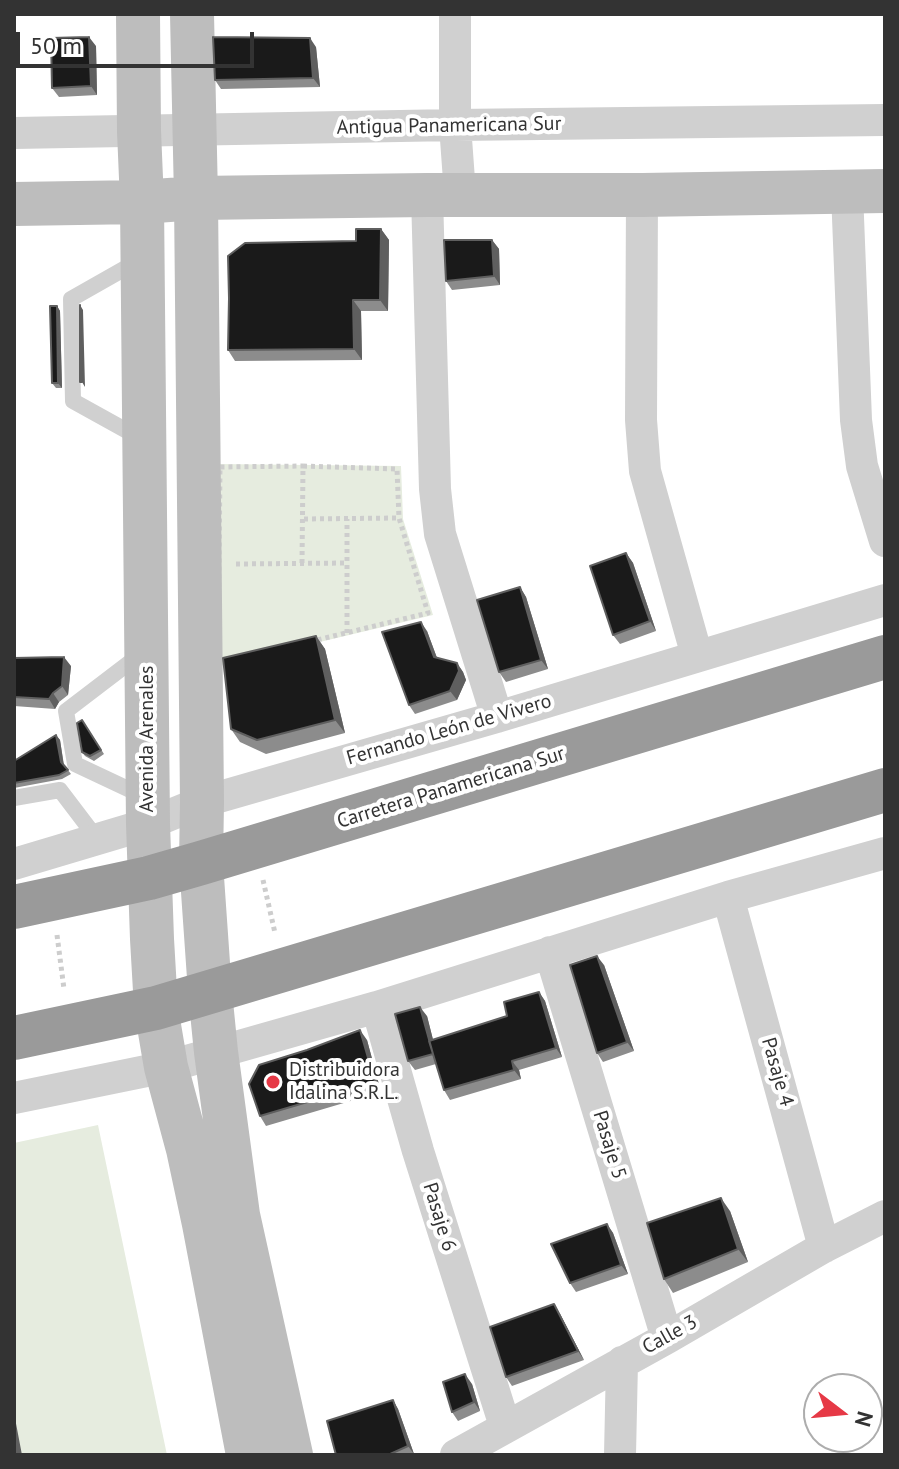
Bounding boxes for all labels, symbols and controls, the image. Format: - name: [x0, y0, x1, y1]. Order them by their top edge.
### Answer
- scale bar: [20, 16, 258, 66]
- text: 50 m: [30, 30, 82, 61]
- street label: Antigua Panamericana Sur: [336, 112, 562, 140]
- street label: Avenida Arenales: [135, 666, 159, 812]
- street label: Fernando León de Vivero: [344, 689, 554, 771]
- street label: Carretera Panamericana Sur: [334, 742, 568, 834]
- street label: Pasaje 4: [756, 1035, 798, 1109]
- place label: Distribuidora Idalina S.R.L.: [289, 1058, 400, 1105]
- marker: Distribuidora Idalina S.R.L.: [264, 1073, 282, 1091]
- street label: Pasaje 5: [587, 1108, 631, 1182]
- street label: Pasaje 6: [417, 1180, 461, 1254]
- street label: Calle 3: [638, 1310, 702, 1360]
- north arrow: [803, 1373, 883, 1453]
- text: N: [849, 1408, 880, 1430]

